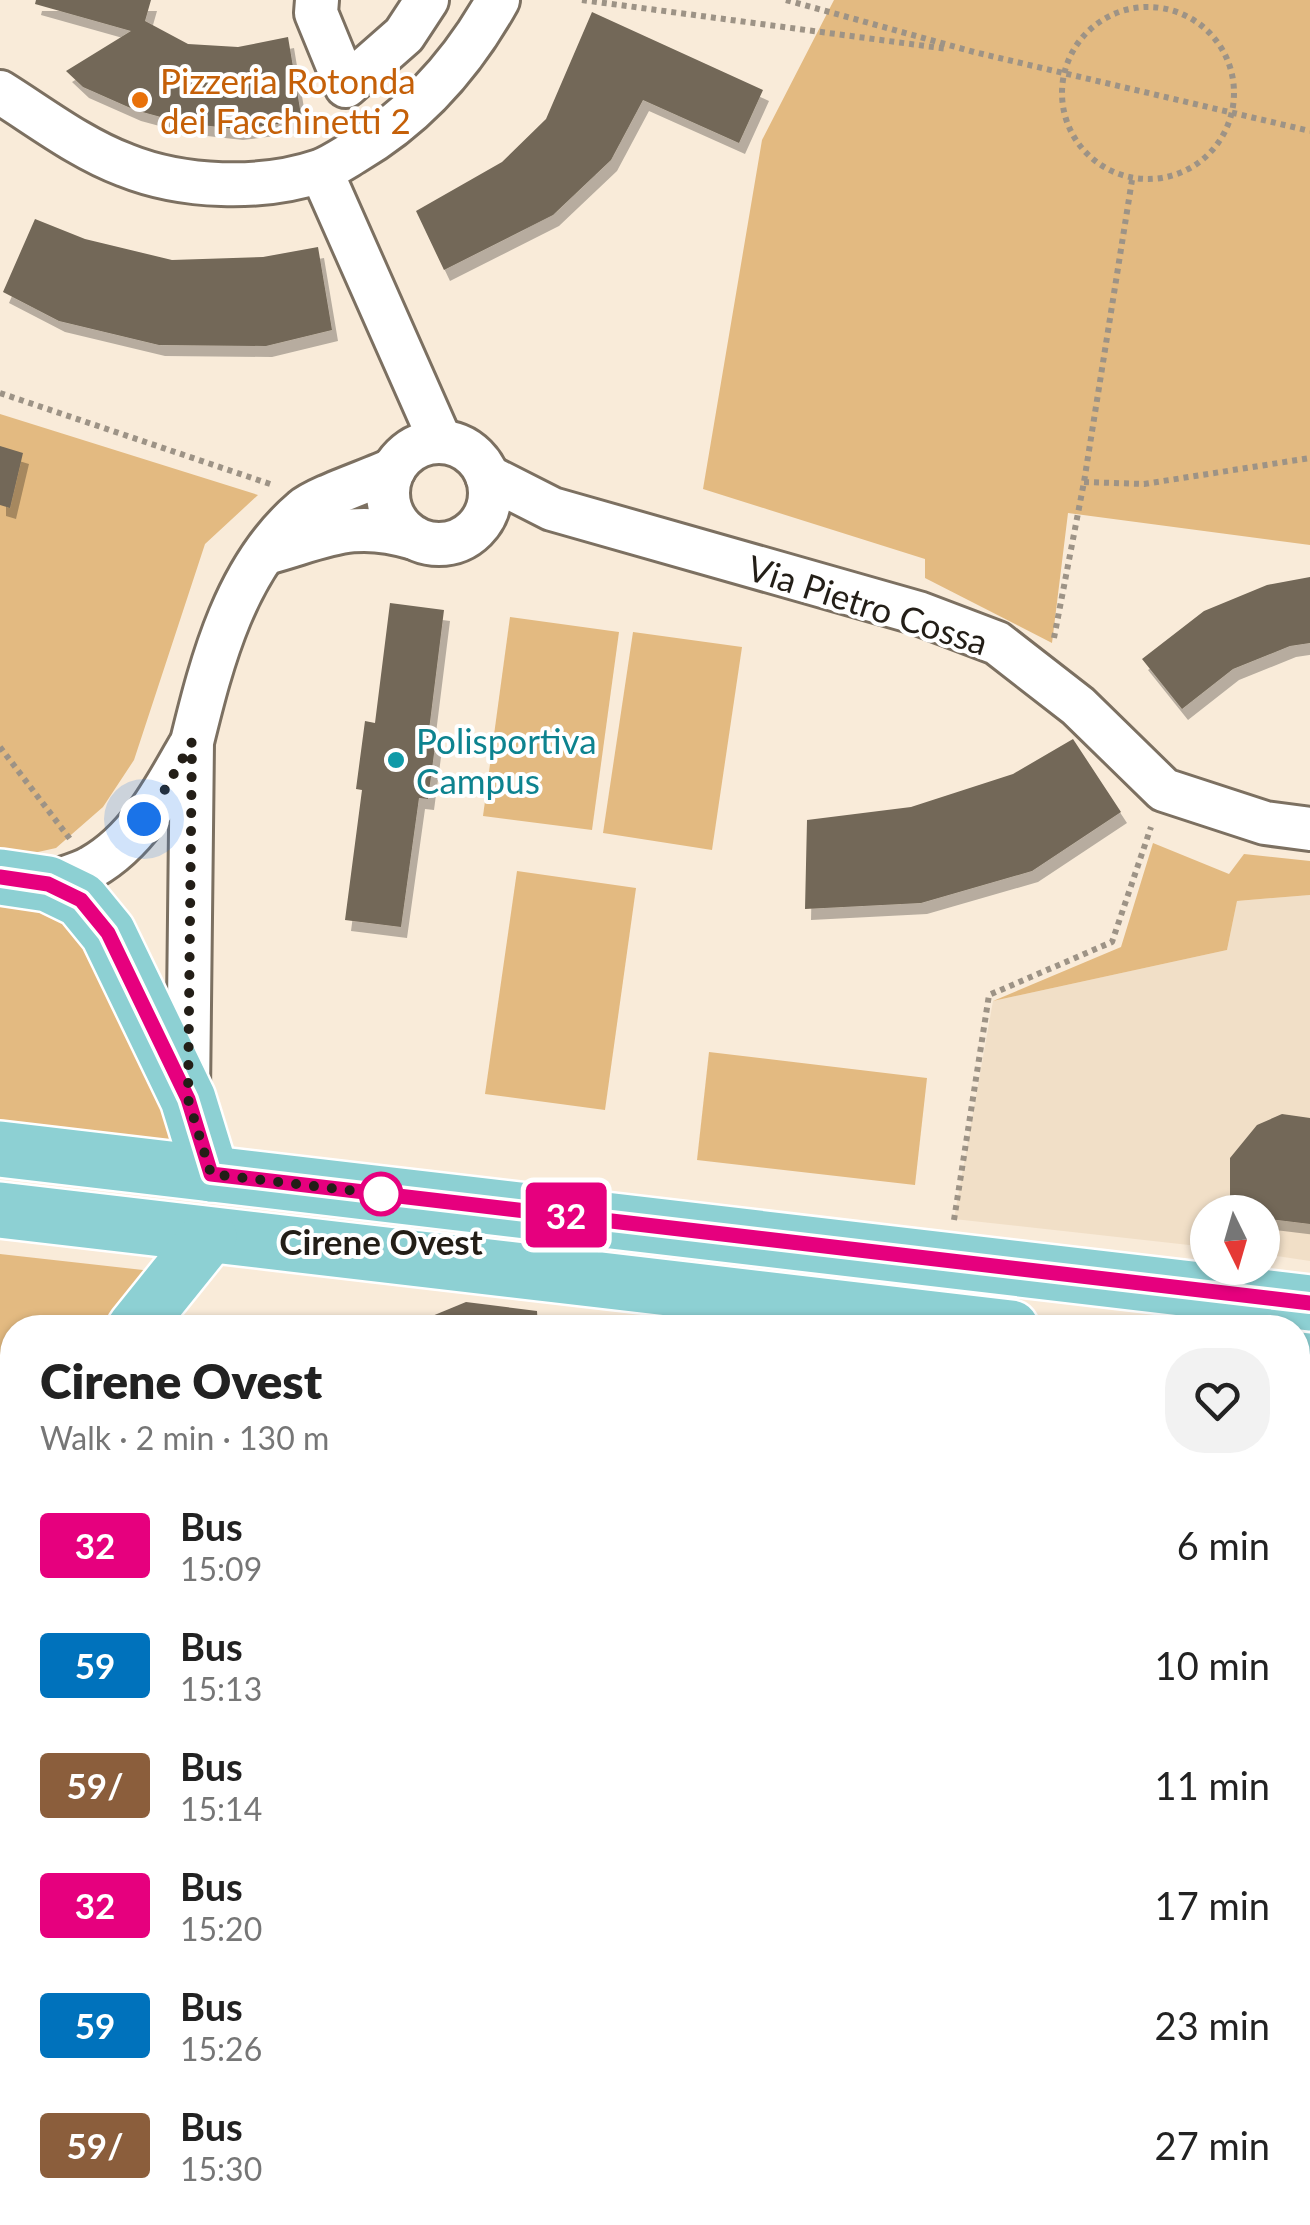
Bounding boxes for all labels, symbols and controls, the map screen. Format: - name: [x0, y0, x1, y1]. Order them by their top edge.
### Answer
- place label: Pizzeria Rotonda dei Facchinetti 2: [160, 59, 416, 141]
- marker: Pizzeria Rotonda dei Facchinetti 2: [129, 89, 151, 111]
- street label: Via Pietro Cossa: [743, 545, 993, 663]
- place label: Polisportiva Campus: [416, 719, 597, 801]
- marker: Polisportiva Campus: [385, 749, 407, 771]
- your location: [119, 794, 169, 844]
- marker: Cirene Ovest: [360, 1173, 402, 1215]
- line badge: 32: [521, 1182, 611, 1248]
- text: 32: [546, 1194, 586, 1236]
- north arrow: [1190, 1195, 1280, 1285]
- map controls: [1190, 1195, 1280, 1285]
- place label: Cirene Ovest: [279, 1220, 483, 1262]
- button: heart: [1165, 1348, 1270, 1453]
- text: Cirene Ovest: [40, 1352, 322, 1409]
- text: Walk · 2 min · 130 m: [40, 1418, 329, 1457]
- text: Bus: [180, 1503, 243, 1549]
- text: 6 min: [1177, 1522, 1270, 1568]
- text: 32: [75, 1524, 115, 1566]
- text: 15:09: [180, 1549, 262, 1588]
- text: Bus: [180, 1623, 243, 1669]
- text: 10 min: [1155, 1642, 1270, 1688]
- text: 59: [75, 1644, 115, 1686]
- text: 15:13: [180, 1669, 262, 1708]
- text: Bus: [180, 1743, 243, 1789]
- text: 11 min: [1155, 1762, 1270, 1808]
- text: 59/: [67, 1764, 123, 1806]
- text: 15:14: [180, 1789, 262, 1828]
- text: Bus: [180, 1863, 243, 1909]
- text: 17 min: [1155, 1882, 1270, 1928]
- text: 32: [75, 1884, 115, 1926]
- text: 15:20: [180, 1909, 262, 1948]
- text: Bus: [180, 1983, 243, 2029]
- text: 23 min: [1155, 2002, 1270, 2048]
- text: 59: [75, 2004, 115, 2046]
- text: 15:26: [180, 2029, 262, 2068]
- text: Bus: [180, 2103, 243, 2149]
- text: 27 min: [1155, 2122, 1270, 2168]
- text: 59/: [67, 2124, 123, 2166]
- text: 15:30: [180, 2149, 262, 2188]

